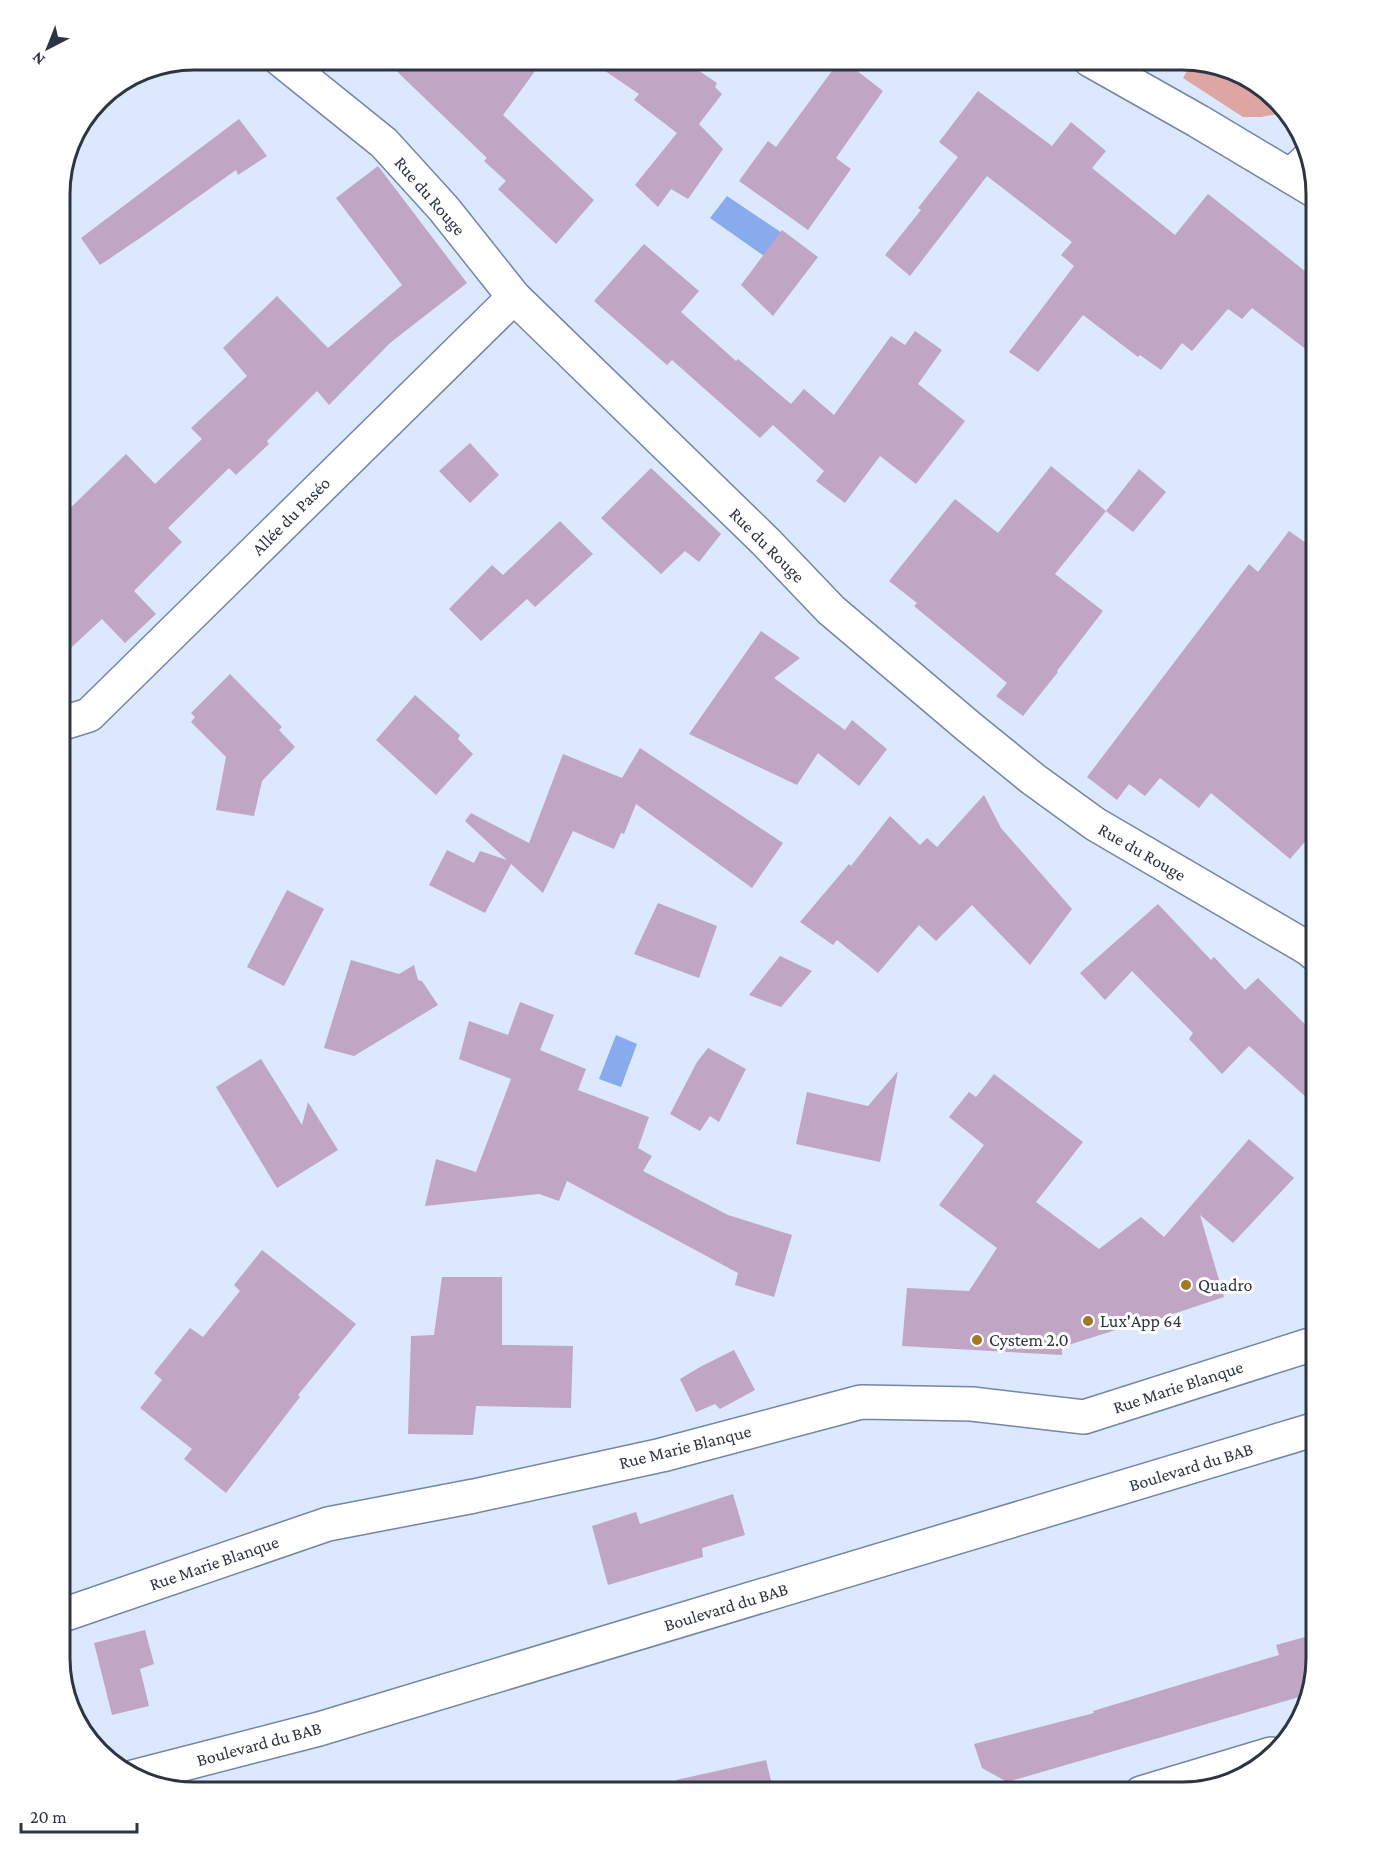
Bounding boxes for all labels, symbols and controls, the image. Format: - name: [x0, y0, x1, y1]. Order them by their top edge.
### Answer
- north arrow: [18, 18, 78, 78]
- text: N: [28, 49, 48, 69]
- street label: Rue du Rouge: [390, 153, 470, 240]
- street label: Allée du Paséo: [248, 473, 334, 559]
- street label: Rue du Rouge: [725, 503, 809, 587]
- street label: Rue du Rouge: [1095, 819, 1189, 885]
- place label: Quadro: [1198, 1275, 1252, 1295]
- marker: Quadro: [1179, 1278, 1193, 1292]
- place label: Lux'App 64: [1100, 1311, 1182, 1331]
- marker: Lux'App 64: [1081, 1314, 1095, 1328]
- place label: Cystem 2.0: [989, 1330, 1069, 1350]
- marker: Cystem 2.0: [970, 1333, 984, 1347]
- street label: Rue Marie Blanque: [1110, 1357, 1246, 1417]
- street label: Rue Marie Blanque: [617, 1421, 753, 1473]
- street label: Boulevard du BAB: [1127, 1439, 1256, 1495]
- street label: Rue Marie Blanque: [147, 1531, 281, 1595]
- street label: Boulevard du BAB: [662, 1579, 791, 1635]
- street label: Boulevard du BAB: [194, 1718, 324, 1770]
- scale bar: [21, 1796, 136, 1834]
- text: 20 m: [30, 1807, 67, 1827]

